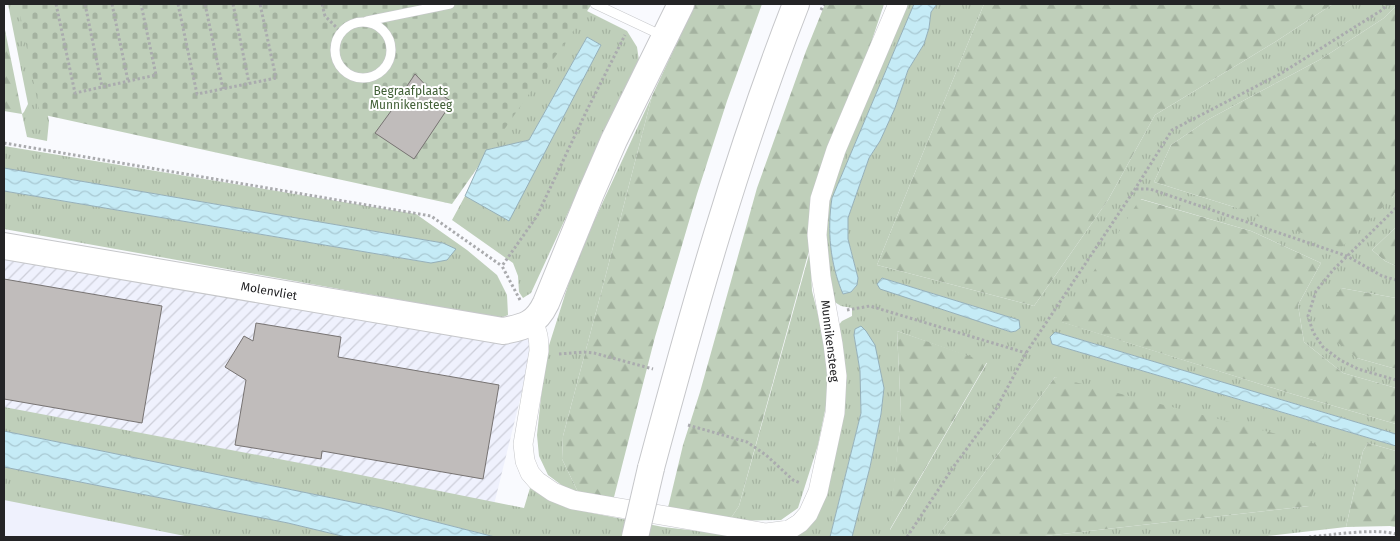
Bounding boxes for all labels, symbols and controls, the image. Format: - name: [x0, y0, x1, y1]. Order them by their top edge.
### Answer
- park label: Begraafplaats Munnikensteeg: [370, 84, 453, 112]
- street label: Molenvliet: [240, 279, 299, 303]
- street label: Munnikensteeg: [818, 299, 842, 384]

